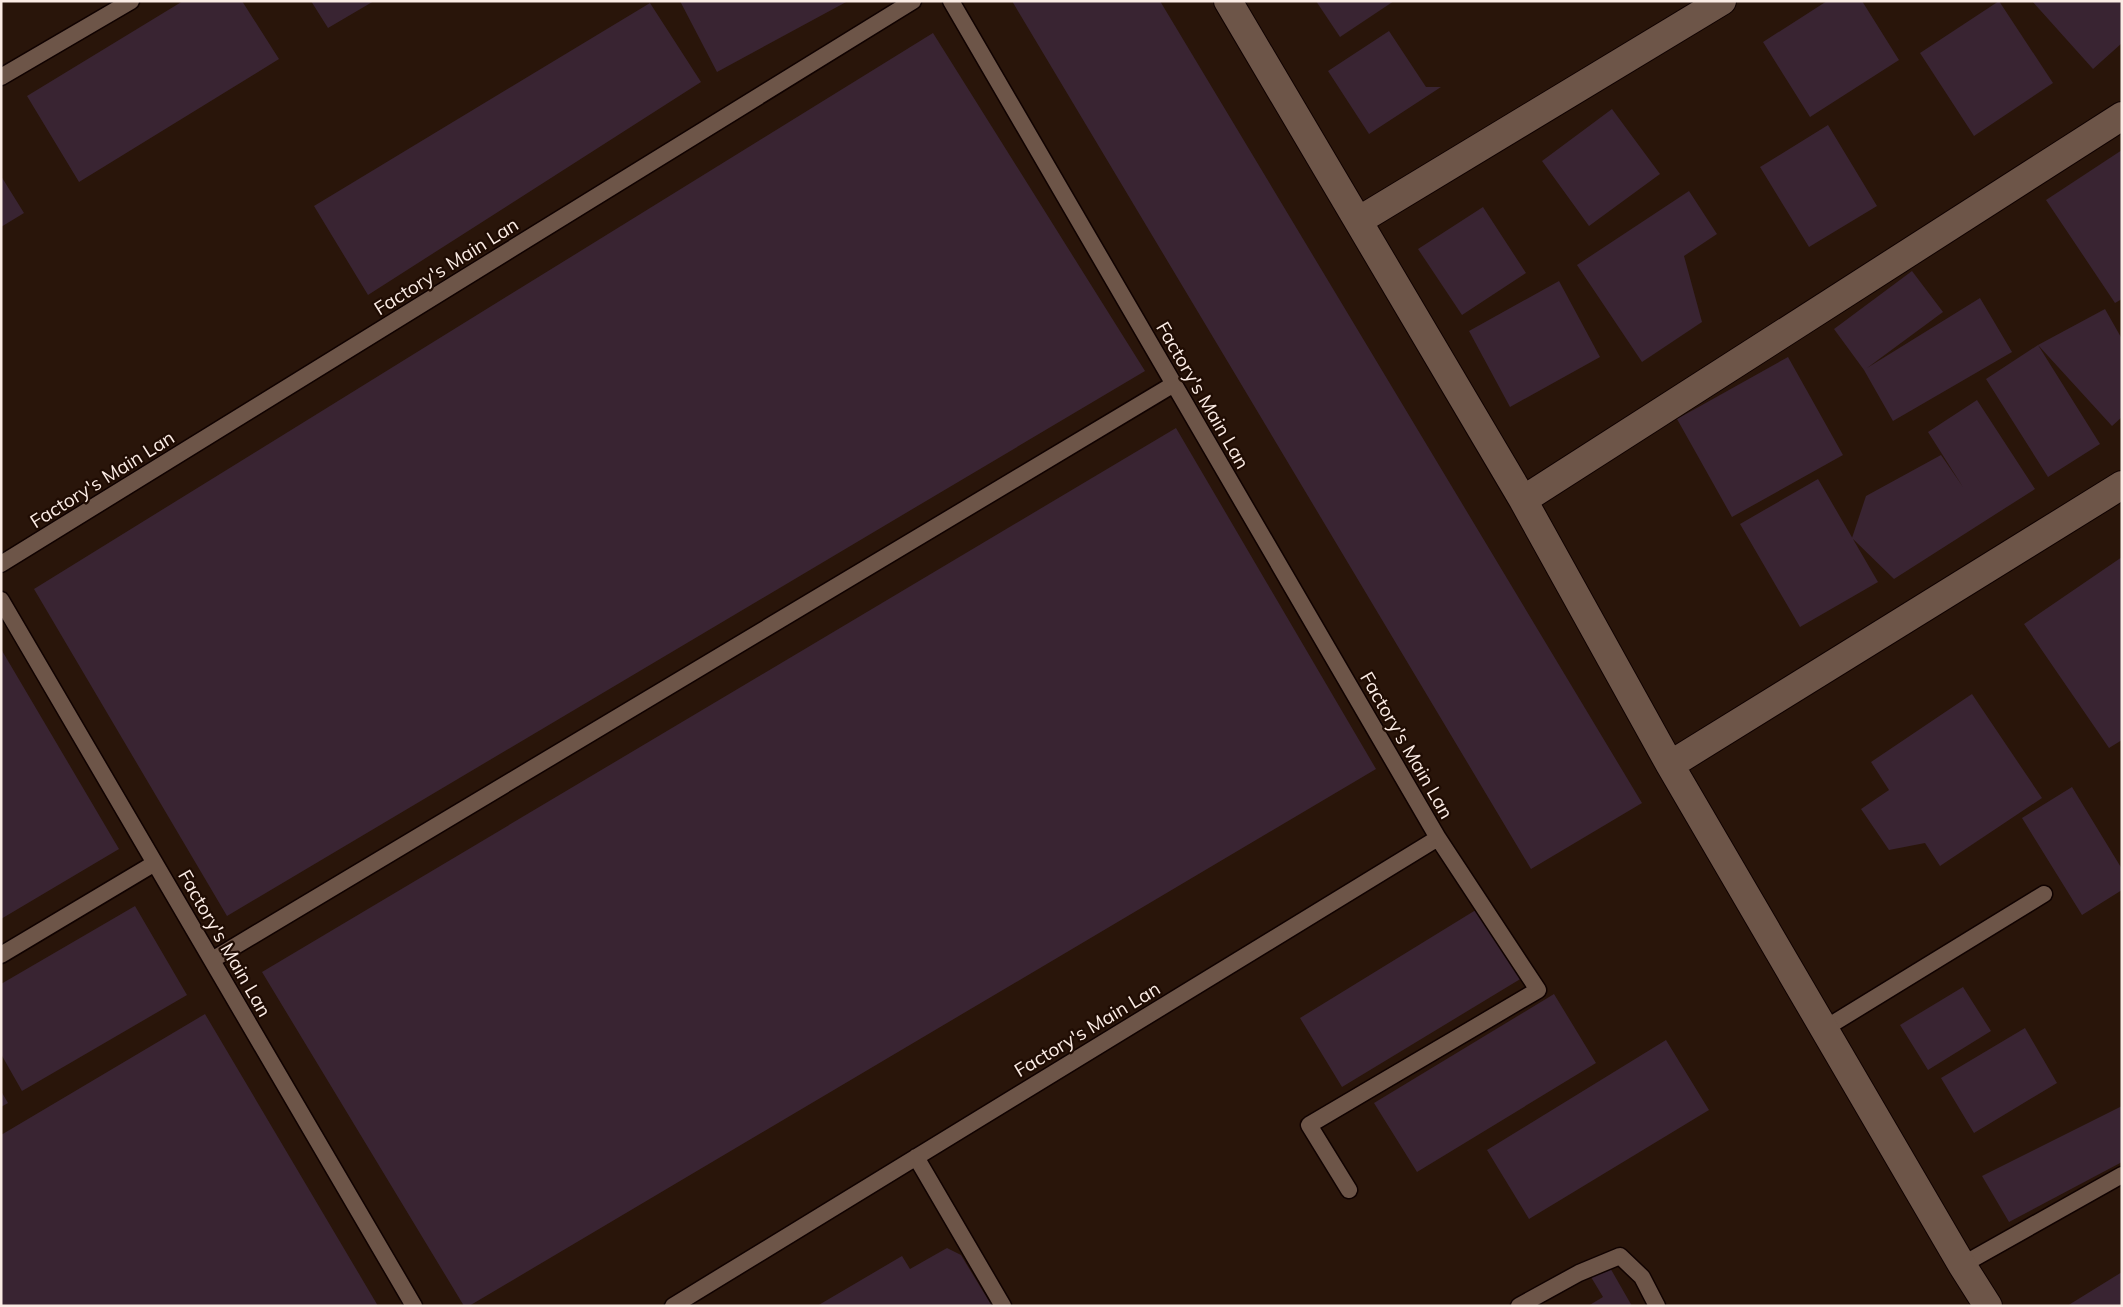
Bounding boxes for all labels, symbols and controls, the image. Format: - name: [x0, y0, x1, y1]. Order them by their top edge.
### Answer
- street label: Factory's Main Lan: [369, 212, 523, 320]
- street label: Factory's Main Lan: [1151, 317, 1255, 473]
- street label: Factory's Main Lan: [25, 425, 179, 533]
- street label: Factory's Main Lan: [1355, 667, 1459, 823]
- street label: Factory's Main Lan: [173, 865, 277, 1021]
- street label: Factory's Main Lan: [1010, 976, 1164, 1082]

